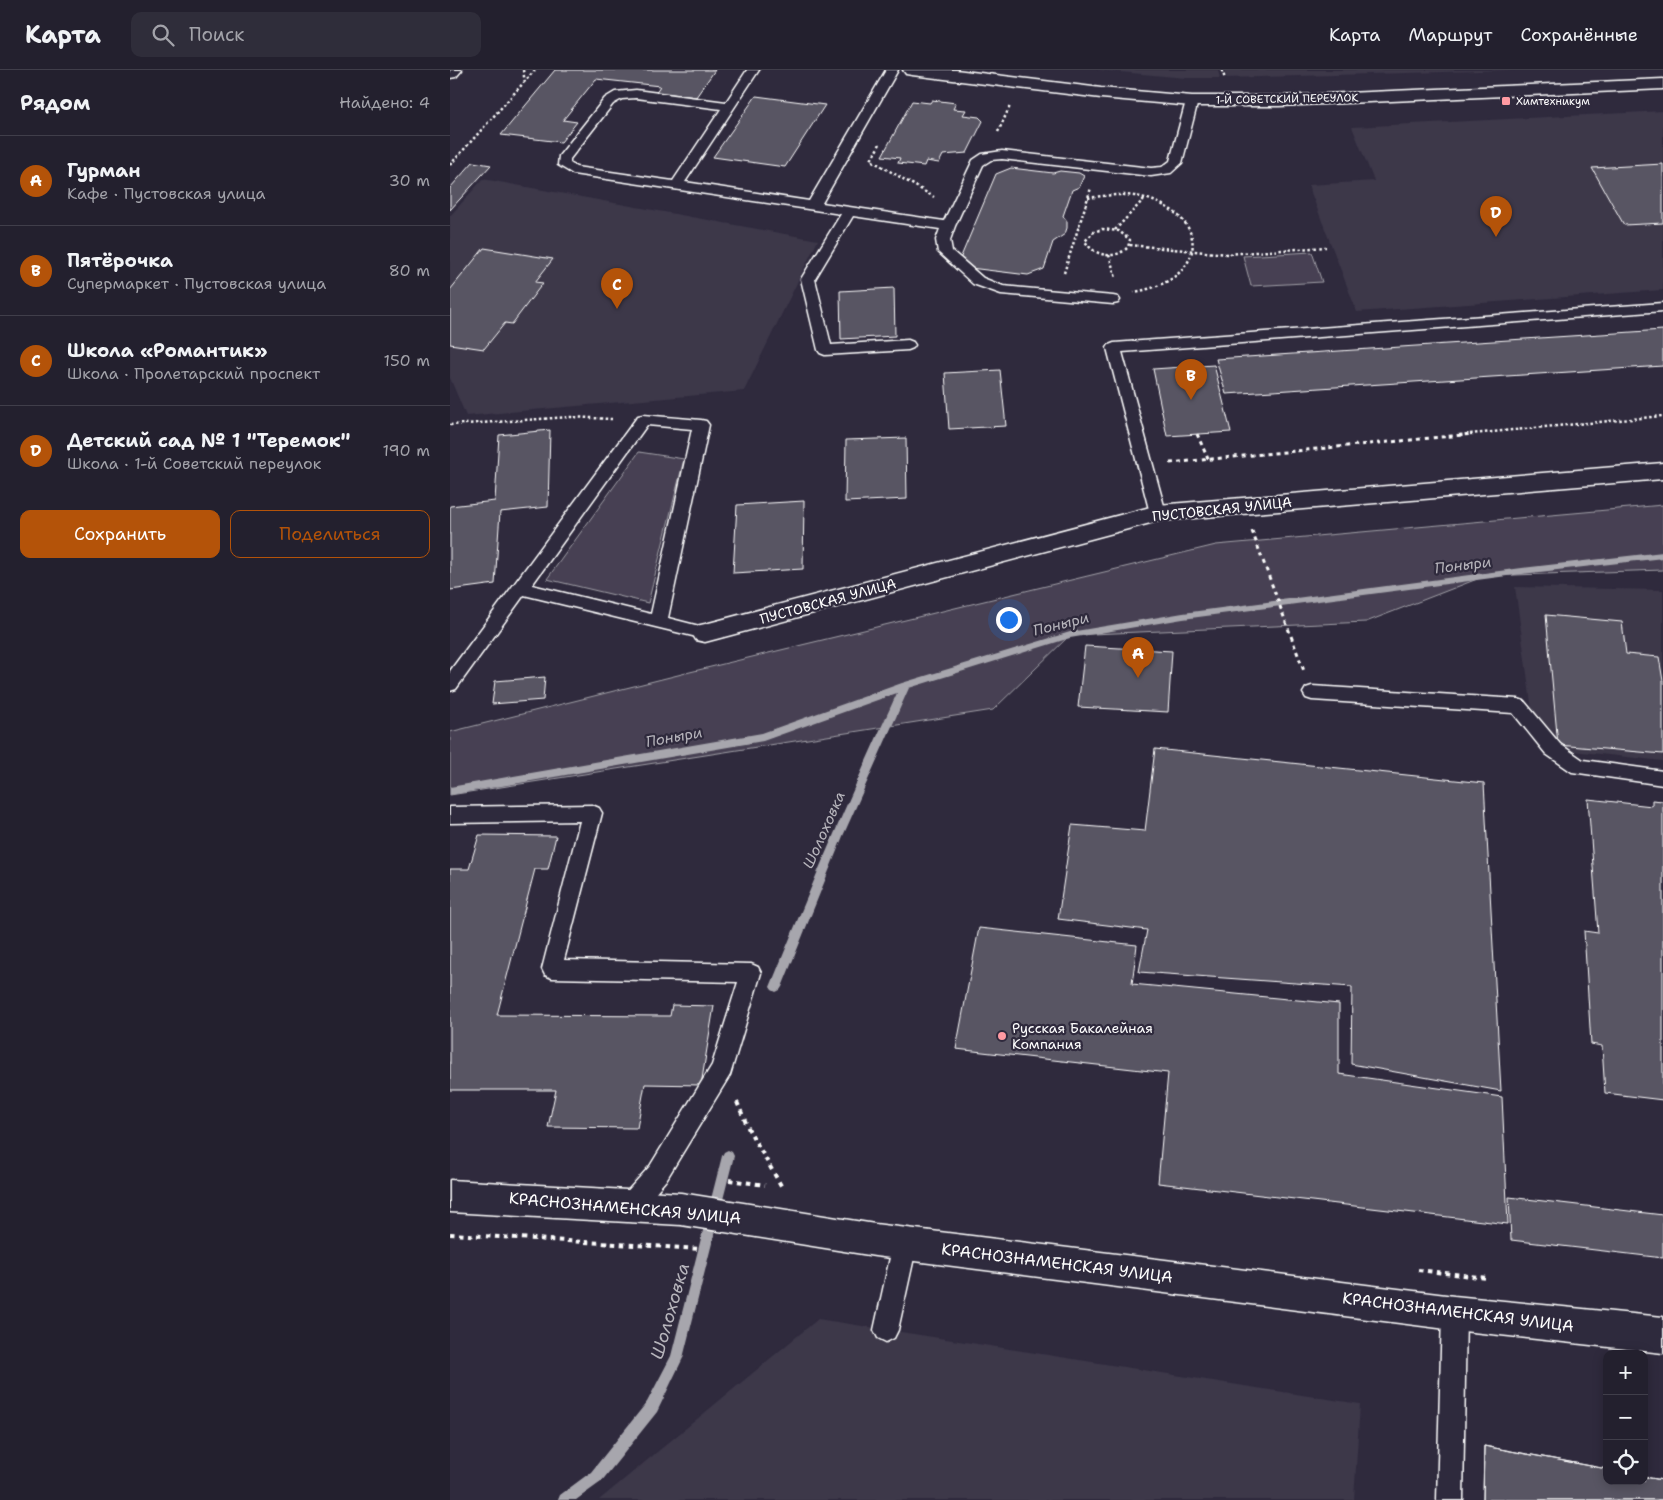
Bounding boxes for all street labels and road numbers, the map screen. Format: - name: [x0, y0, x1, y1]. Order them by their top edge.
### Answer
- street label: 1-Й СОВЕТСКИЙ ПЕРЕУЛОК: [1215, 89, 1359, 108]
- street label: ПУСТОВСКАЯ УЛИЦА: [1151, 493, 1293, 525]
- street label: ПУСТОВСКАЯ УЛИЦА: [758, 574, 898, 628]
- street label: КРАСНОЗНАМЕНСКАЯ УЛИЦА: [508, 1187, 742, 1229]
- street label: КРАСНОЗНАМЕНСКАЯ УЛИЦА: [940, 1238, 1174, 1288]
- street label: КРАСНОЗНАМЕНСКАЯ УЛИЦА: [1341, 1287, 1575, 1337]

